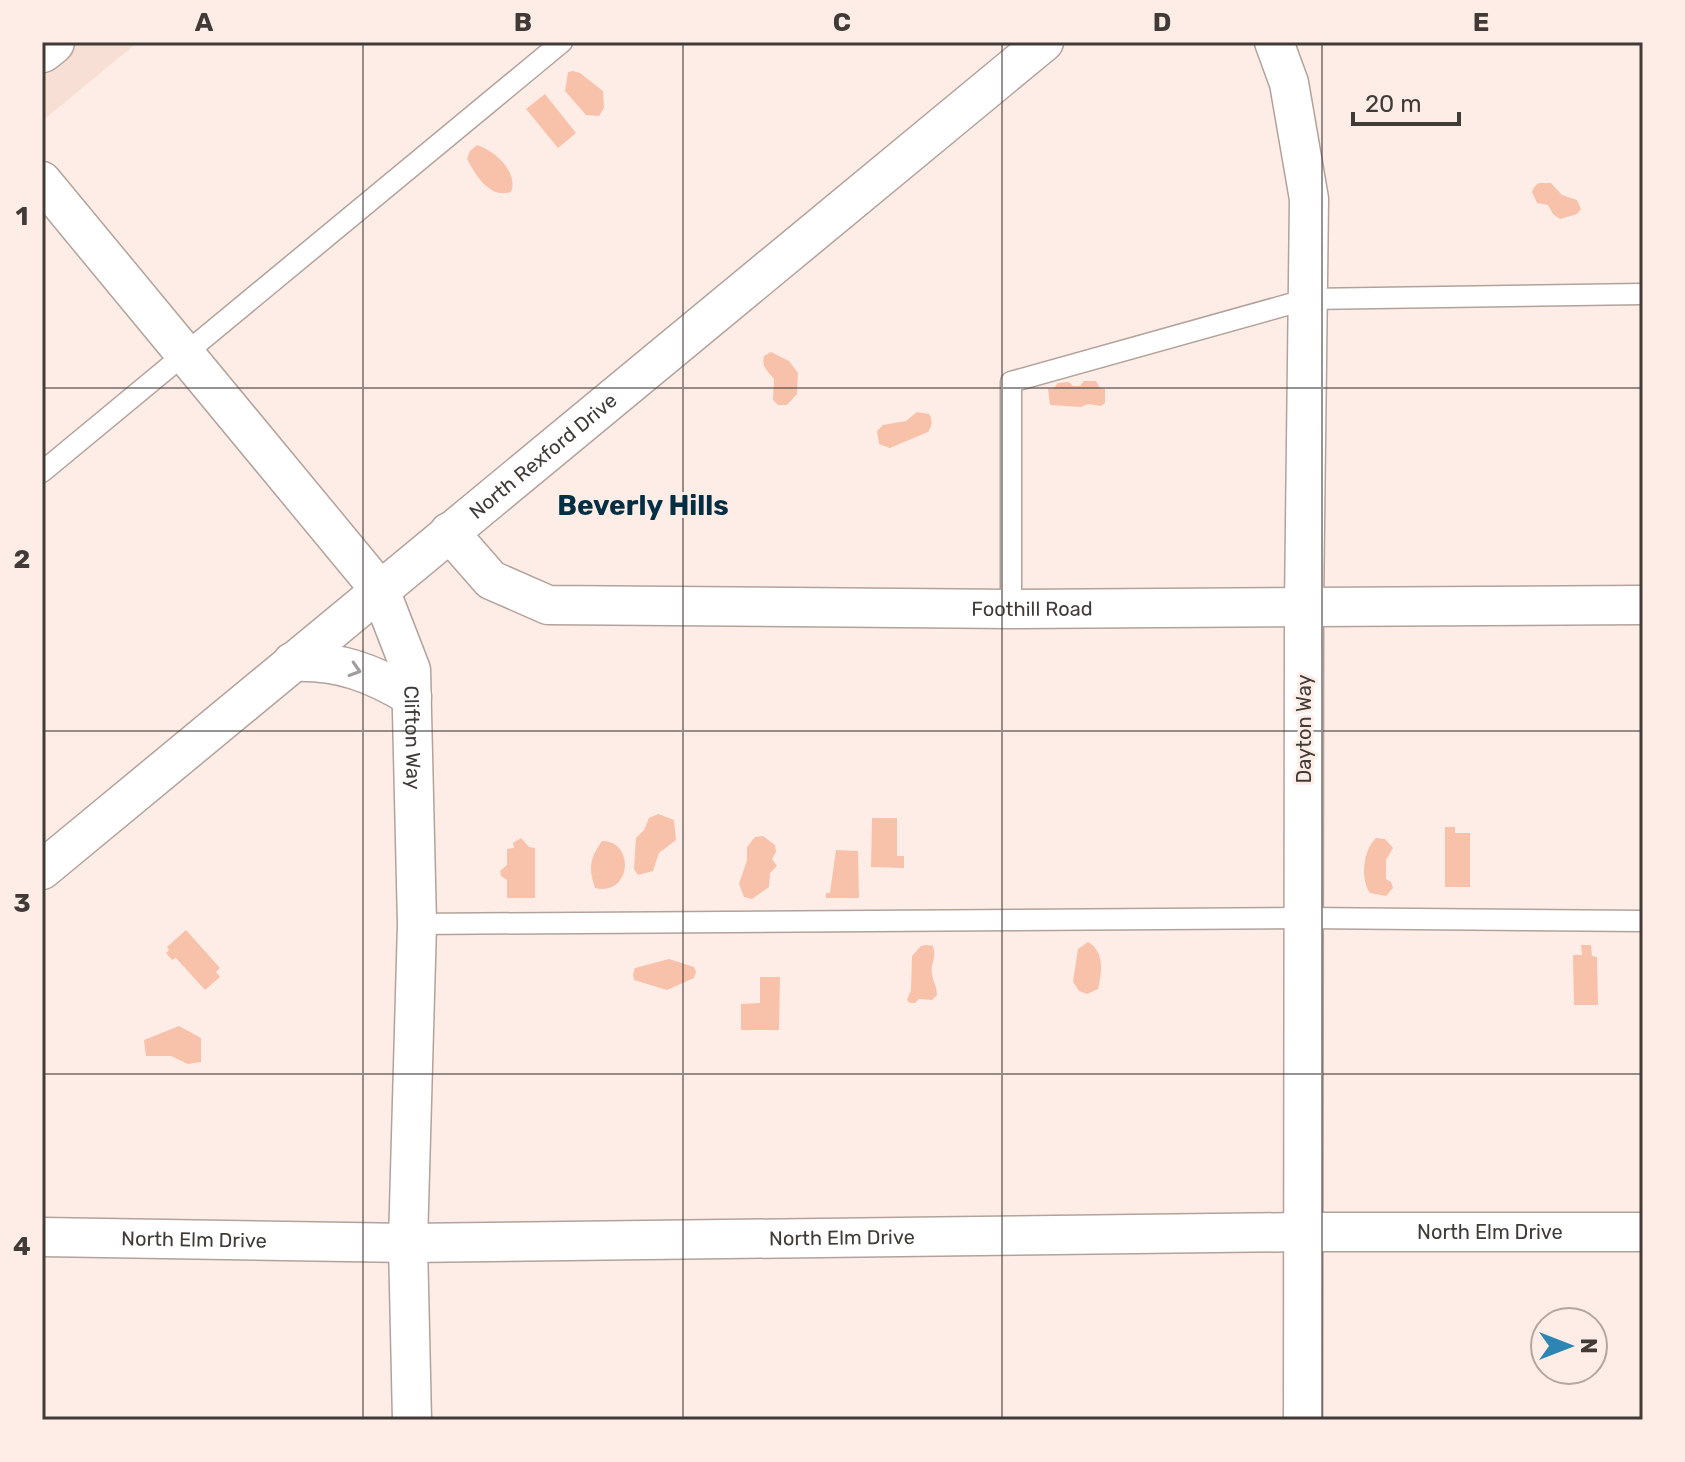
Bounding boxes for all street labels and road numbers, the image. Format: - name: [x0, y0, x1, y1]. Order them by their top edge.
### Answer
- street label: North Rexford Drive: [464, 388, 622, 524]
- street label: Foothill Road: [971, 596, 1093, 621]
- street label: Dayton Way: [1292, 674, 1316, 784]
- street label: Clifton Way: [399, 685, 426, 790]
- street label: North Elm Drive: [1417, 1220, 1563, 1244]
- street label: North Elm Drive: [769, 1225, 915, 1251]
- street label: North Elm Drive: [121, 1226, 267, 1253]

